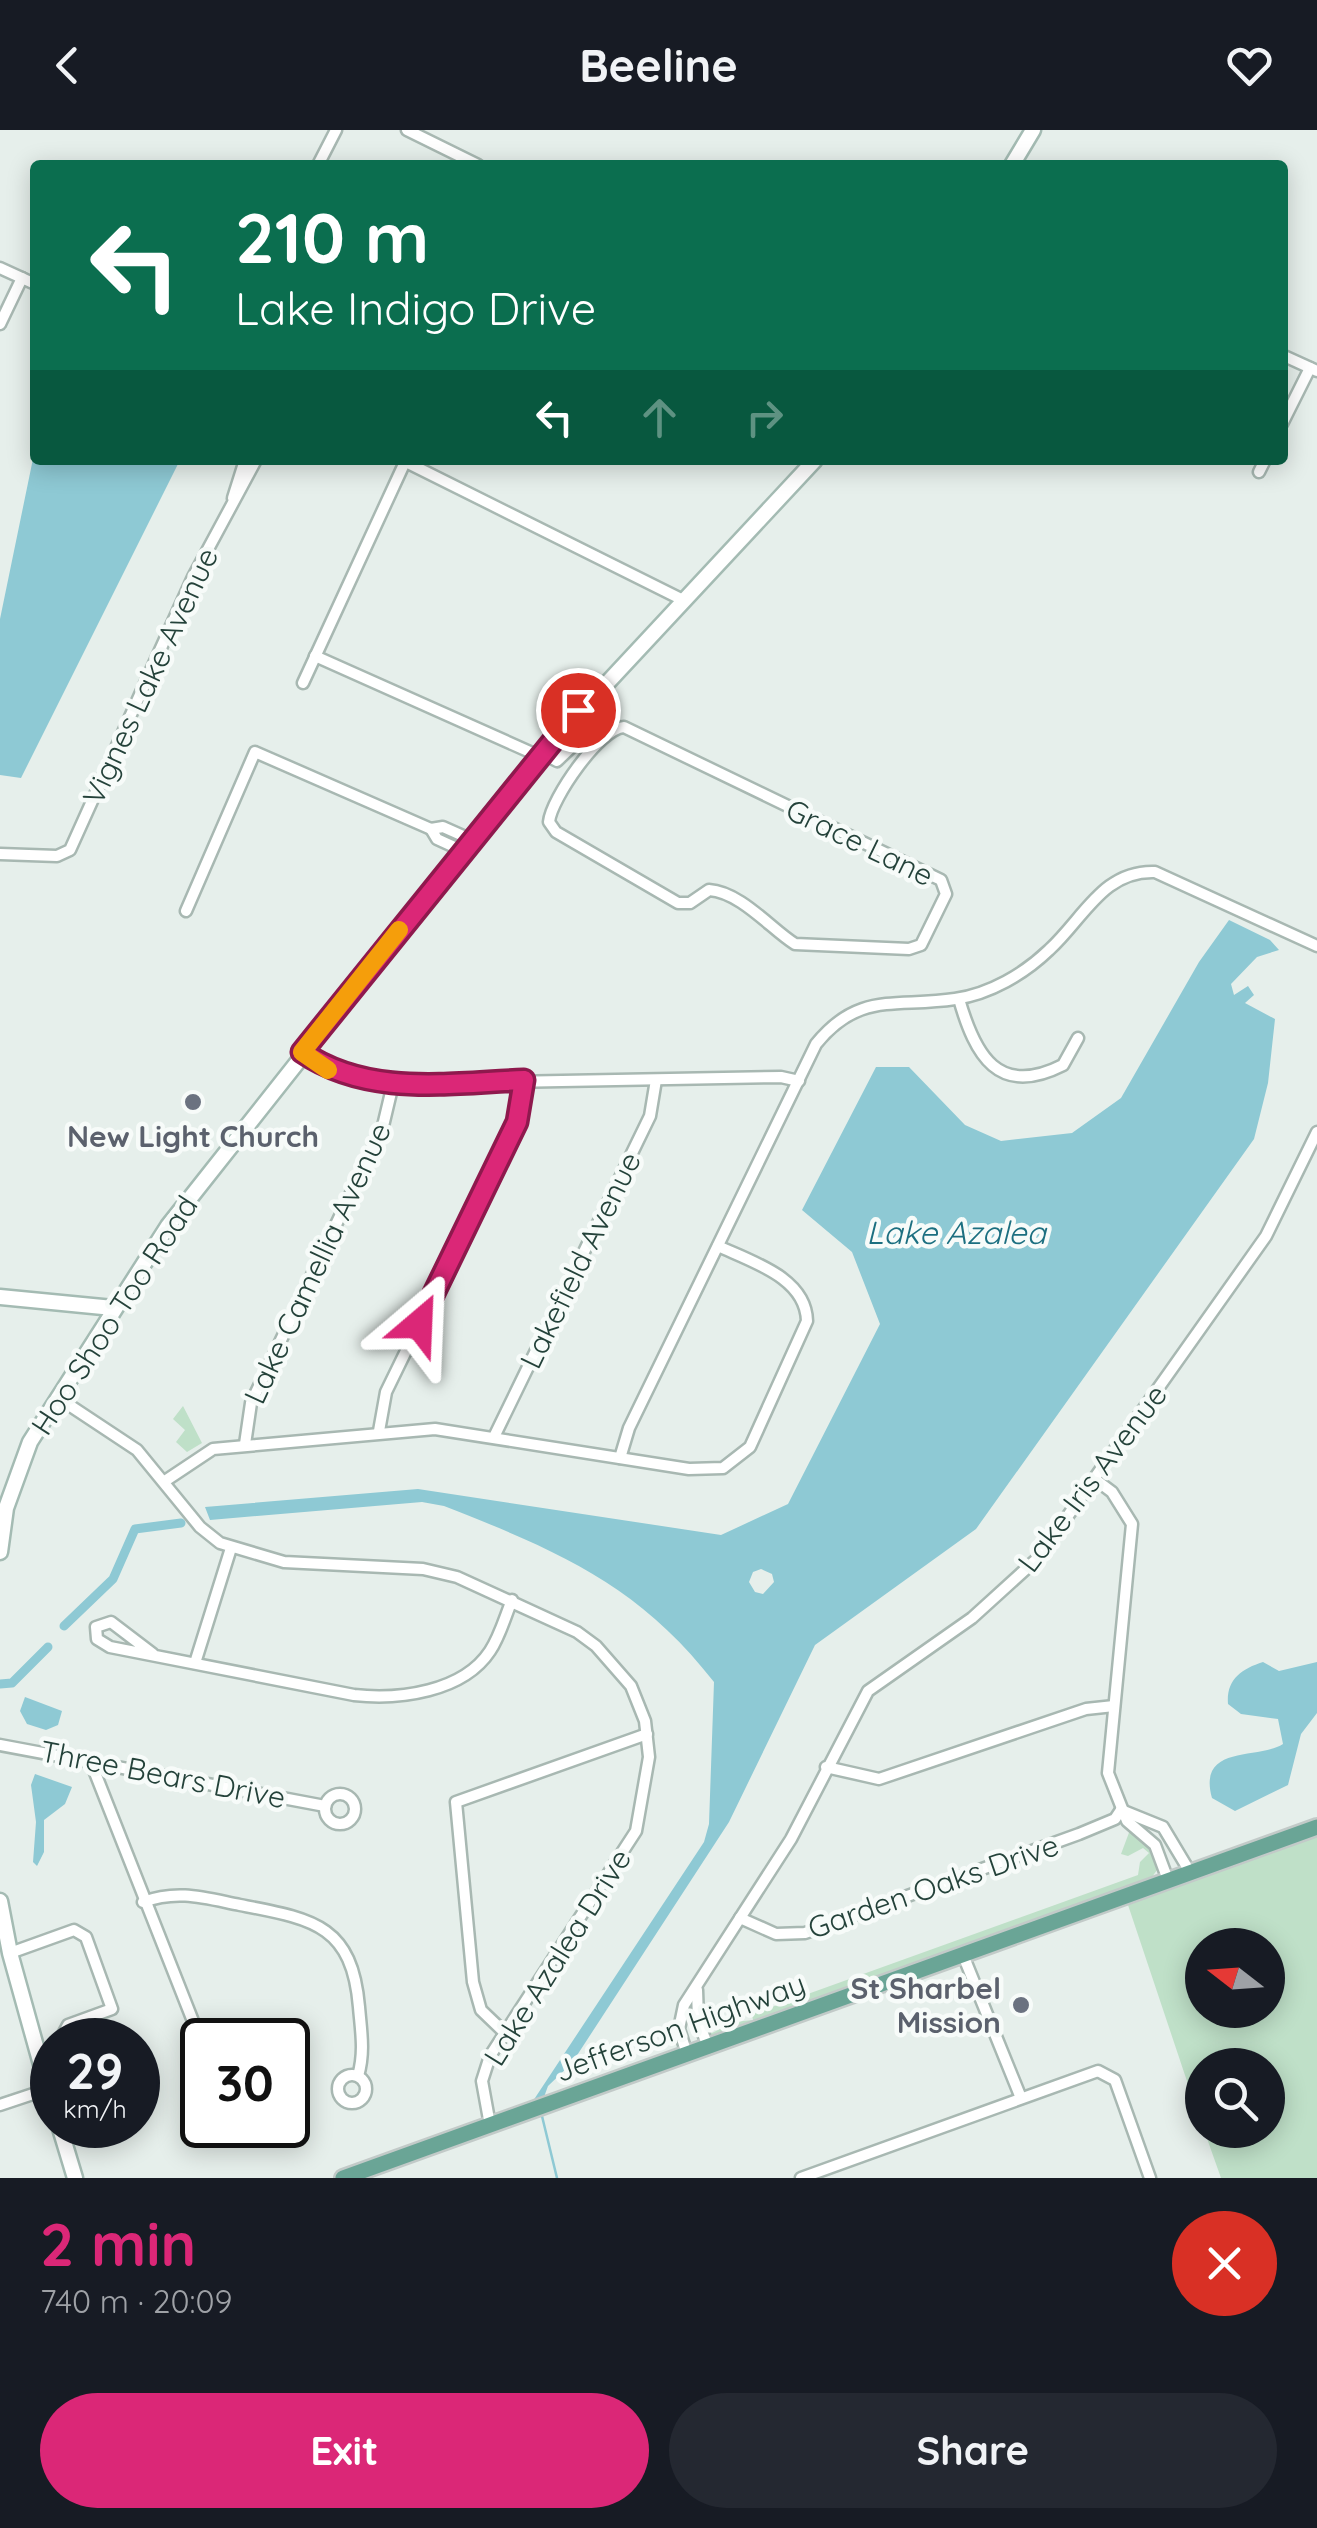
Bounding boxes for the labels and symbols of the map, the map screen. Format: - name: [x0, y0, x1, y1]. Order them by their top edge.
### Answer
- street label: Vignes Lake Avenue: [74, 542, 226, 810]
- pin: [536, 668, 621, 753]
- street label: Grace Lane: [780, 790, 940, 894]
- marker: New Light Church: [182, 1091, 204, 1113]
- street label: Lake Camellia Avenue: [235, 1116, 399, 1410]
- place label: New Light Church: [67, 1117, 319, 1155]
- street label: Lakefield Avenue: [511, 1146, 649, 1374]
- street label: Hoo Shoo Too Road: [22, 1188, 206, 1442]
- water label: Lake Azalea: [866, 1212, 1047, 1252]
- position arrow: [367, 1272, 471, 1376]
- street label: Lake Iris Avenue: [1009, 1377, 1175, 1579]
- street label: Three Bears Drive: [37, 1732, 289, 1816]
- street label: Garden Oaks Drive: [803, 1825, 1063, 1947]
- street label: Lake Azalea Drive: [475, 1841, 639, 2073]
- north arrow: [1185, 1928, 1285, 2028]
- street label: Jefferson Highway: [550, 1964, 810, 2090]
- place label: St Sharbel Mission: [850, 1969, 1001, 2041]
- marker: St Sharbel Mission: [1010, 1994, 1032, 2016]
- speed limit sign: 30: [180, 2018, 310, 2148]

